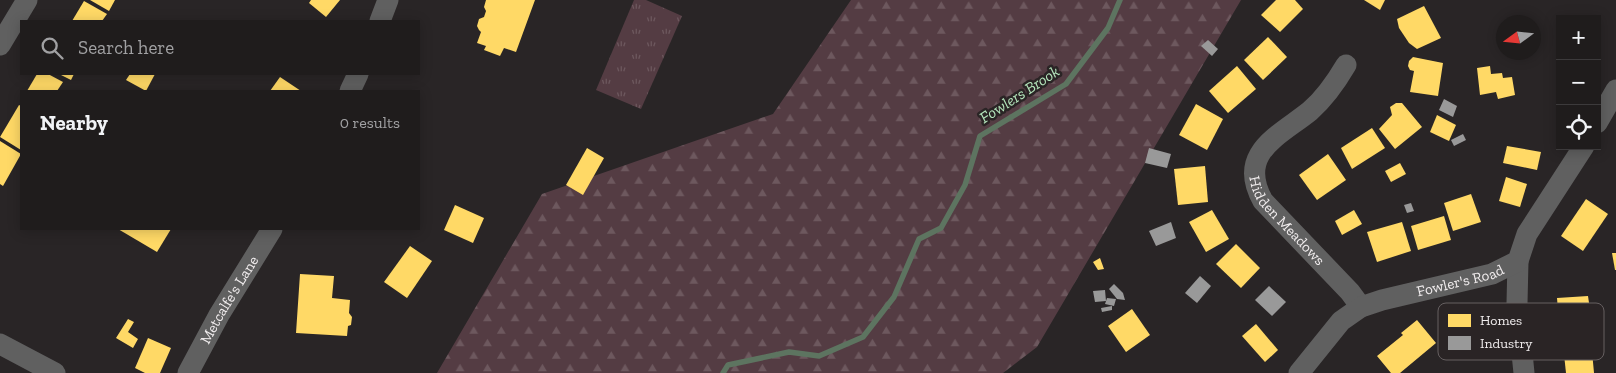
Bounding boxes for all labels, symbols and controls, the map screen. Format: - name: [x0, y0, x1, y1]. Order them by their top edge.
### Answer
- north arrow: [1496, 15, 1541, 60]
- map controls: [1556, 15, 1601, 150]
- button: +: [1556, 15, 1601, 60]
- search box: [20, 20, 420, 75]
- icon: search: [38, 34, 66, 62]
- text: Search here: [78, 36, 174, 59]
- button: −: [1556, 60, 1601, 105]
- water label: Fowlers Brook: [976, 62, 1063, 127]
- button: locate: [1556, 105, 1601, 150]
- text: Nearby: [40, 110, 108, 135]
- text: 0 results: [340, 113, 400, 132]
- street label: Hidden Meadows: [1245, 174, 1329, 269]
- street label: Metcalfe's Lane: [196, 252, 262, 347]
- street label: Fowler's Road: [1415, 260, 1508, 301]
- legend: [1438, 303, 1604, 360]
- text: Homes: [1480, 312, 1522, 329]
- text: Industry: [1480, 335, 1533, 352]

